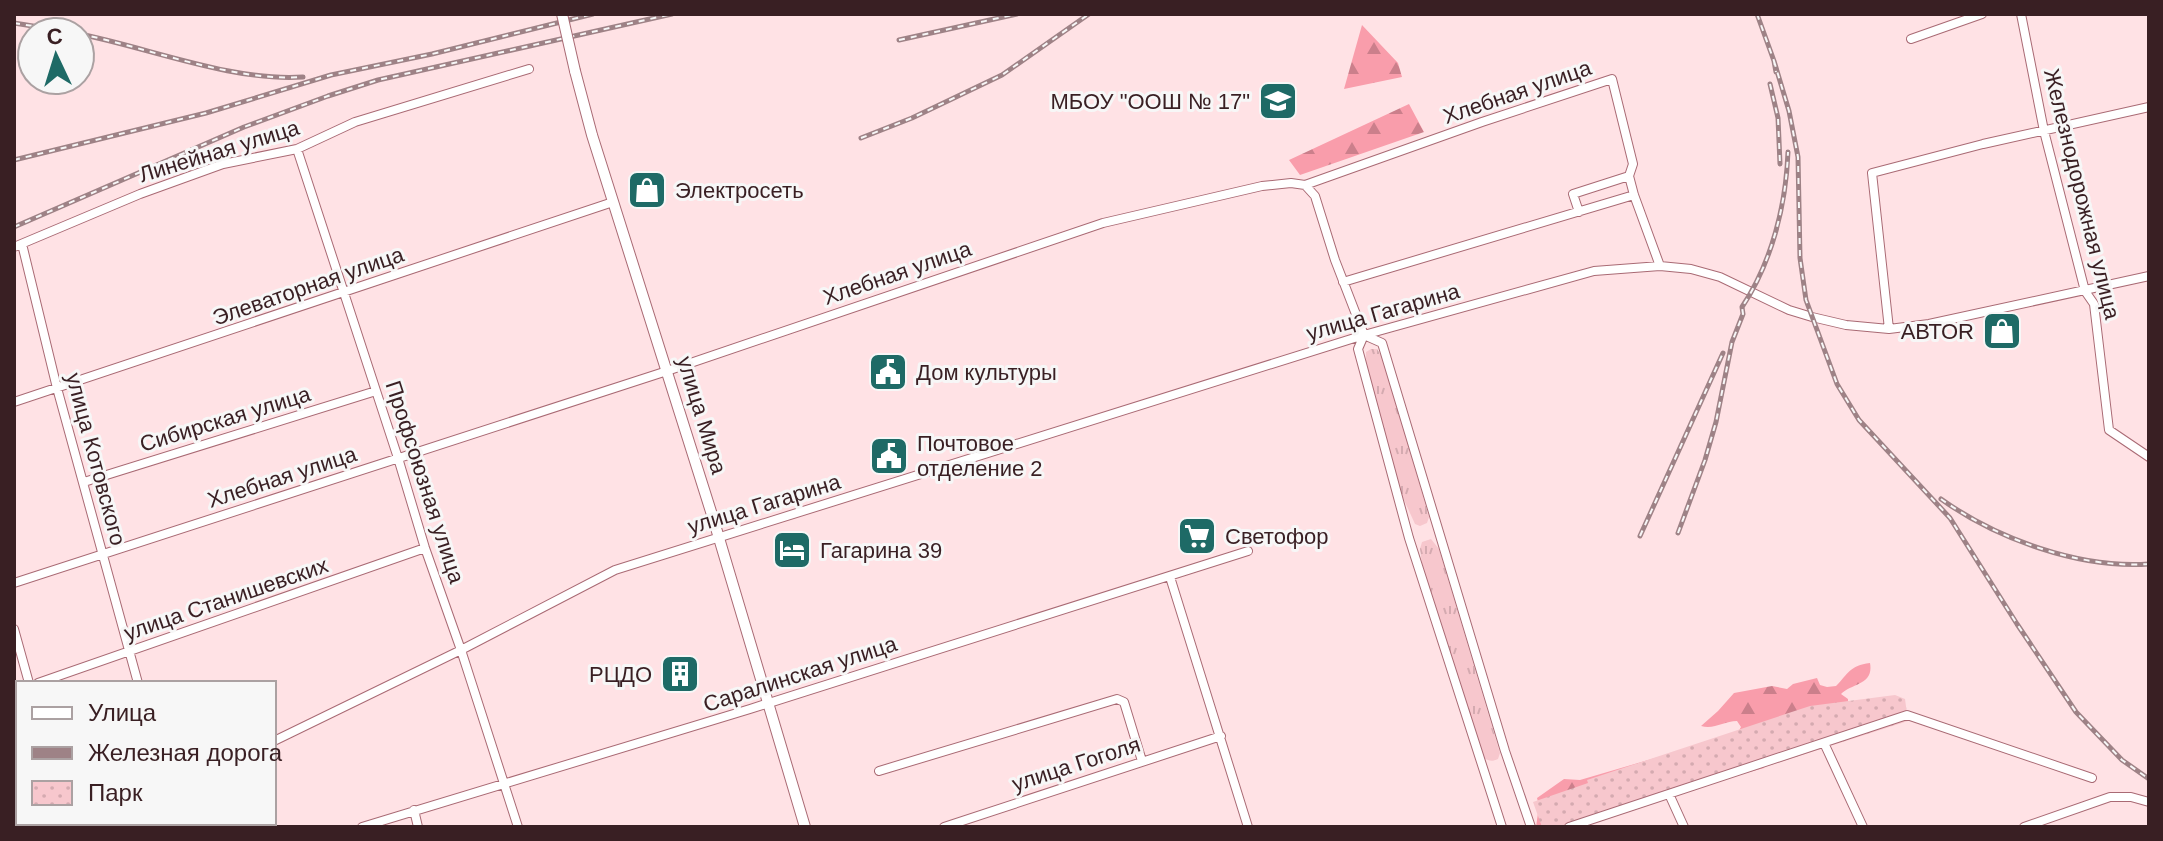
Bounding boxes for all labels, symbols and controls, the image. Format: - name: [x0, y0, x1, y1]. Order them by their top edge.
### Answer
- north arrow: [16, 16, 96, 96]
- text: С: [46, 24, 64, 50]
- street label: Хлебная улица: [1440, 55, 1595, 129]
- street label: Железнодорожная улица: [2039, 66, 2125, 322]
- school or university icon: МБОУ "ООШ № 17": [1257, 80, 1299, 122]
- place label: МБОУ "ООШ № 17": [1050, 89, 1250, 114]
- street label: Линейная улица: [136, 115, 303, 187]
- shop icon: Электросеть: [626, 169, 668, 211]
- place label: Электросеть: [675, 178, 804, 203]
- street label: Хлебная улица: [820, 236, 975, 310]
- street label: Элеваторная улица: [209, 241, 408, 330]
- street label: улица Гагарина: [1304, 278, 1463, 346]
- shop icon: АВТОR: [1981, 310, 2023, 352]
- place label: АВТОR: [1901, 319, 1974, 344]
- public building icon: Дом культуры: [867, 351, 909, 393]
- street label: улица Мира: [672, 353, 732, 478]
- place label: Дом культуры: [916, 360, 1057, 385]
- street label: улица Котовского: [61, 370, 131, 548]
- street label: Профсоюзная улица: [380, 378, 470, 587]
- street label: Сибирская улица: [137, 381, 314, 457]
- place label: Почтовое отделение 2: [917, 431, 1043, 481]
- public building icon: Почтовое отделение 2: [868, 435, 910, 477]
- street label: Хлебная улица: [204, 441, 360, 513]
- street label: улица Гагарина: [685, 469, 844, 539]
- supermarket icon: Светофор: [1176, 515, 1218, 557]
- place label: Светофор: [1225, 524, 1328, 549]
- hotel icon: Гагарина 39: [771, 529, 813, 571]
- place label: Гагарина 39: [820, 538, 942, 563]
- street label: улица Станишевских: [121, 552, 331, 646]
- street label: Саралинская улица: [700, 631, 901, 717]
- building icon: РЦДО: [659, 653, 701, 695]
- place label: РЦДО: [589, 662, 652, 687]
- legend: [16, 681, 276, 825]
- text: Улица: [88, 699, 157, 726]
- street label: улица Гоголя: [1009, 732, 1143, 796]
- text: Железная дорога: [88, 739, 283, 766]
- text: Парк: [88, 779, 143, 806]

